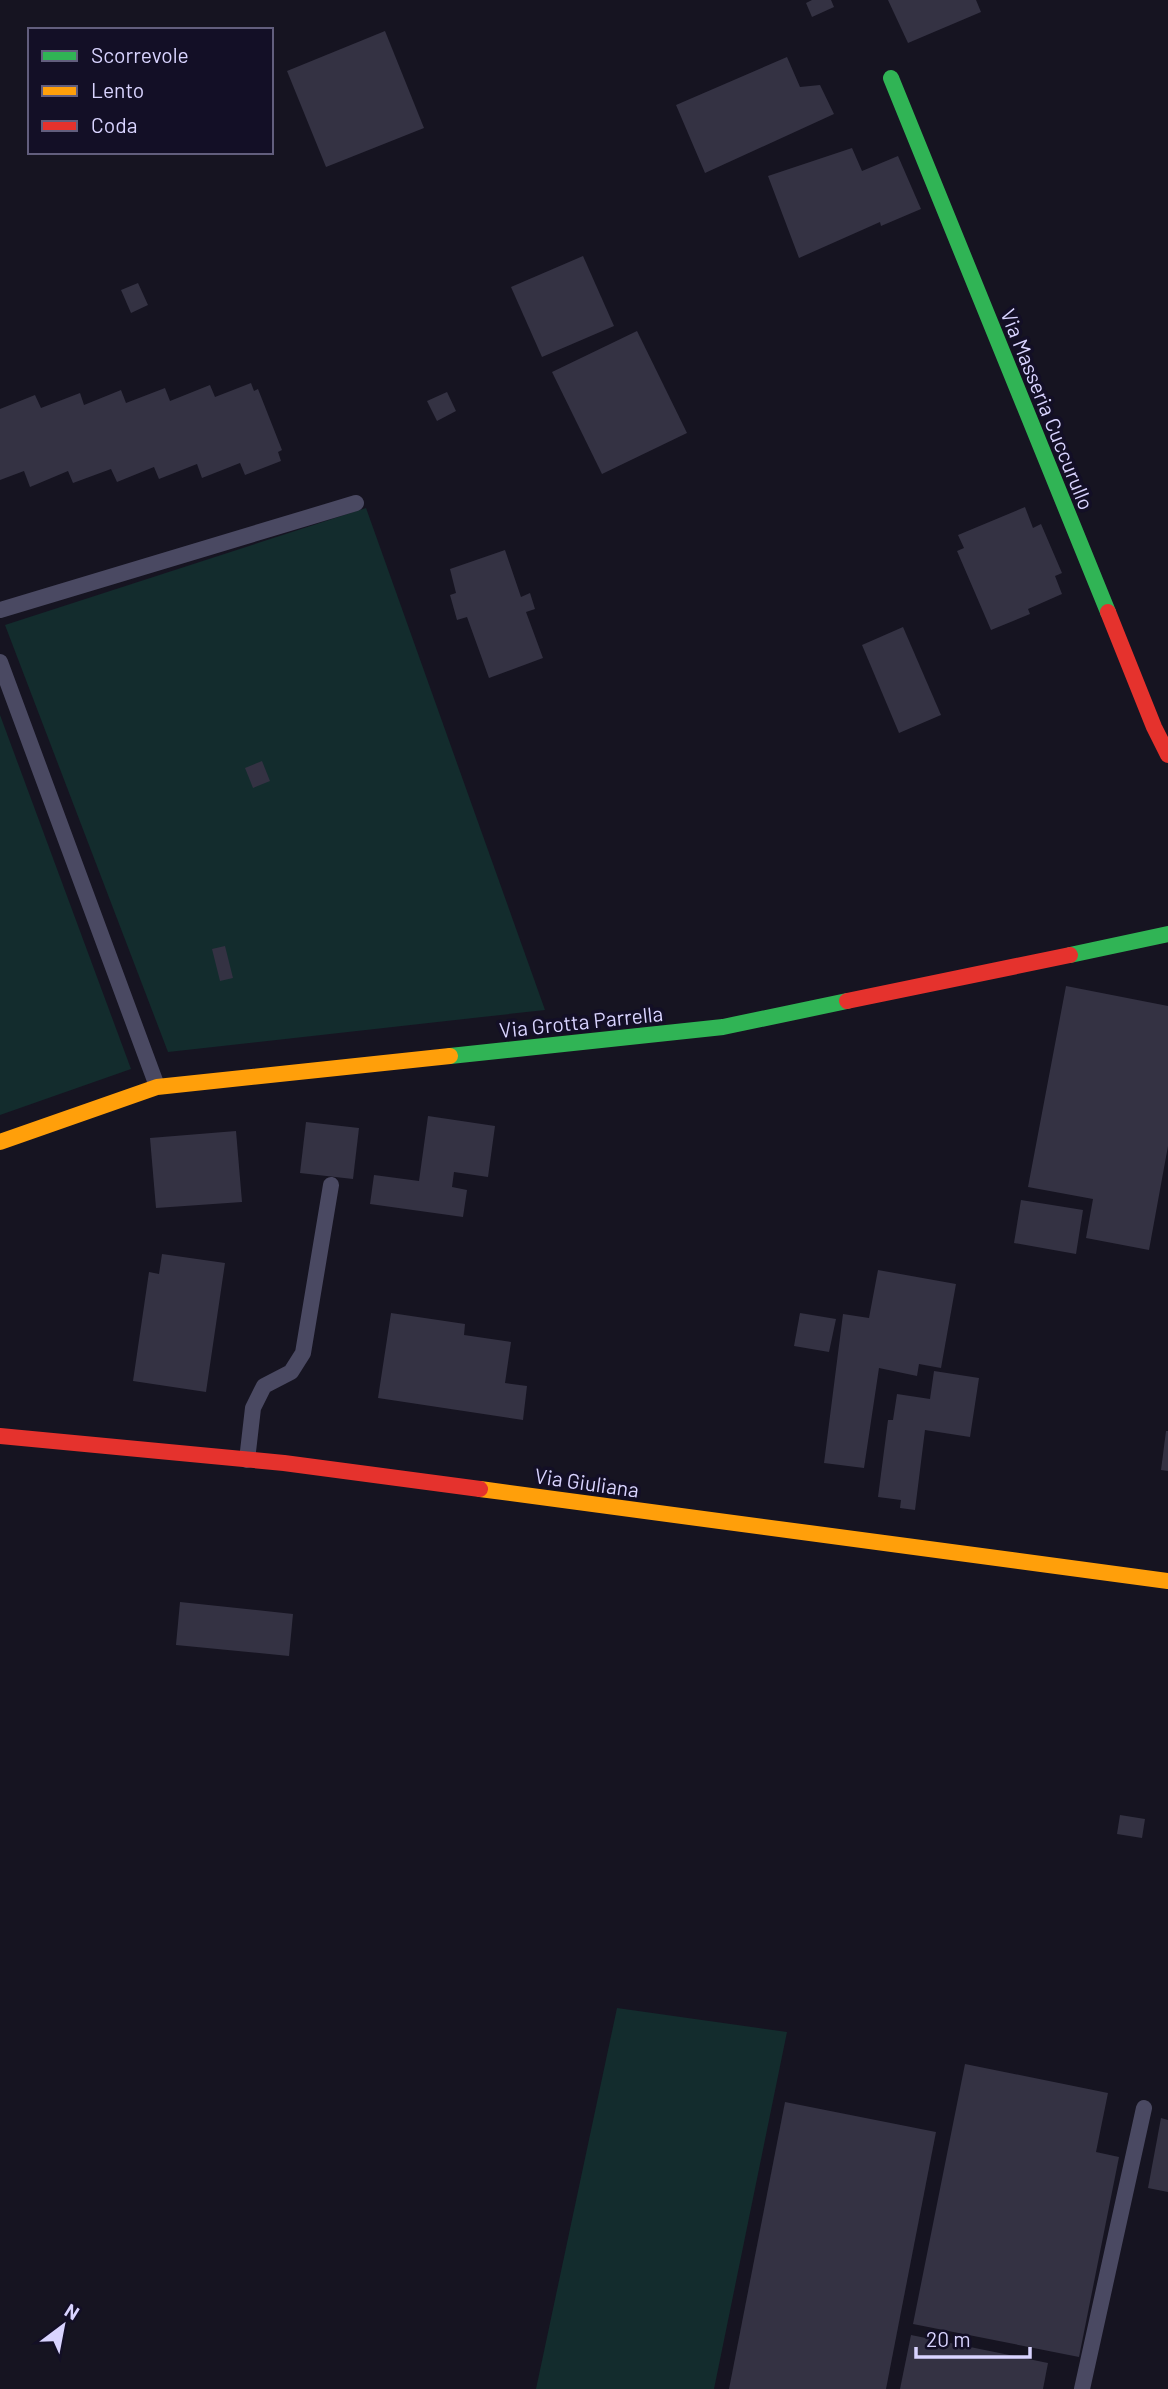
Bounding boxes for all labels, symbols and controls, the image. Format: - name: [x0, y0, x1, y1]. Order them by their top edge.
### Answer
- legend: [28, 28, 273, 154]
- text: Scorrevole: [91, 42, 189, 67]
- text: Lento: [91, 77, 144, 102]
- text: Coda: [91, 112, 137, 137]
- street label: Via Masseria Cuccurullo: [996, 305, 1100, 513]
- street label: Via Grotta Parrella: [498, 1000, 664, 1042]
- street label: Via Giuliana: [533, 1462, 641, 1502]
- north arrow: [28, 2291, 98, 2361]
- text: N: [61, 2298, 84, 2324]
- scale bar: [916, 2316, 1030, 2360]
- text: 20 m: [926, 2326, 971, 2351]

